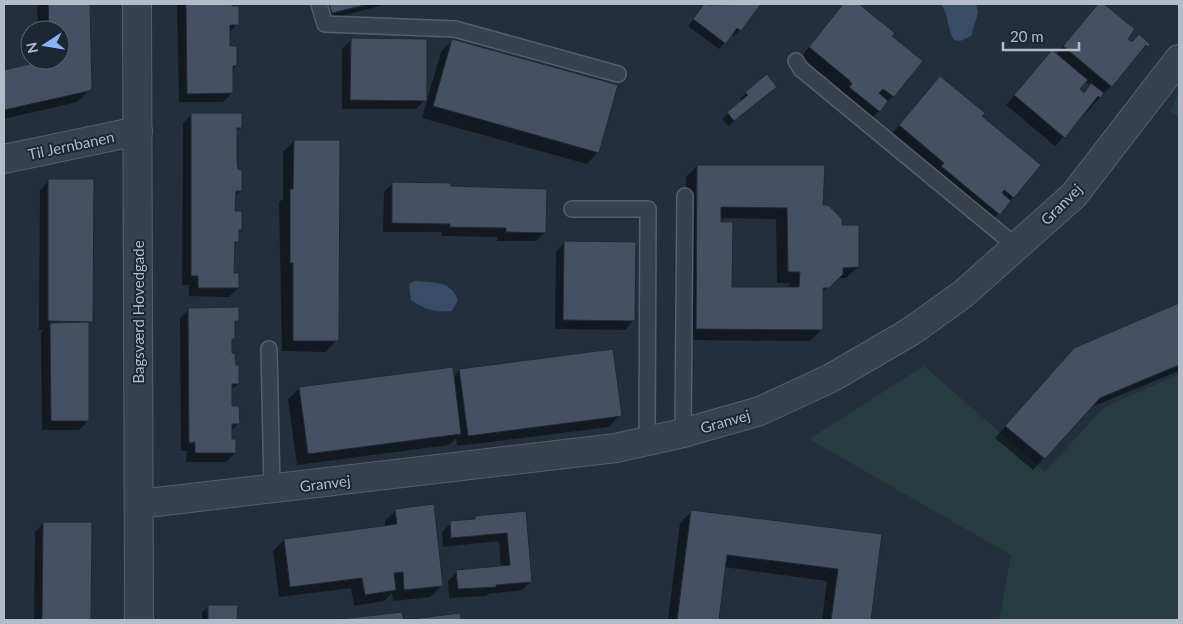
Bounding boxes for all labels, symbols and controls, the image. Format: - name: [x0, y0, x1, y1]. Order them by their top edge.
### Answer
- north arrow: [20, 20, 70, 70]
- scale bar: [1003, 20, 1079, 52]
- text: 20 m: [1010, 27, 1044, 45]
- text: N: [22, 41, 41, 55]
- street label: Til Jernbanen: [26, 127, 116, 163]
- street label: Granvej: [1037, 180, 1085, 228]
- street label: Bagsværd Hovedgade: [129, 240, 147, 384]
- street label: Granvej: [698, 405, 752, 437]
- street label: Granvej: [299, 471, 351, 495]

